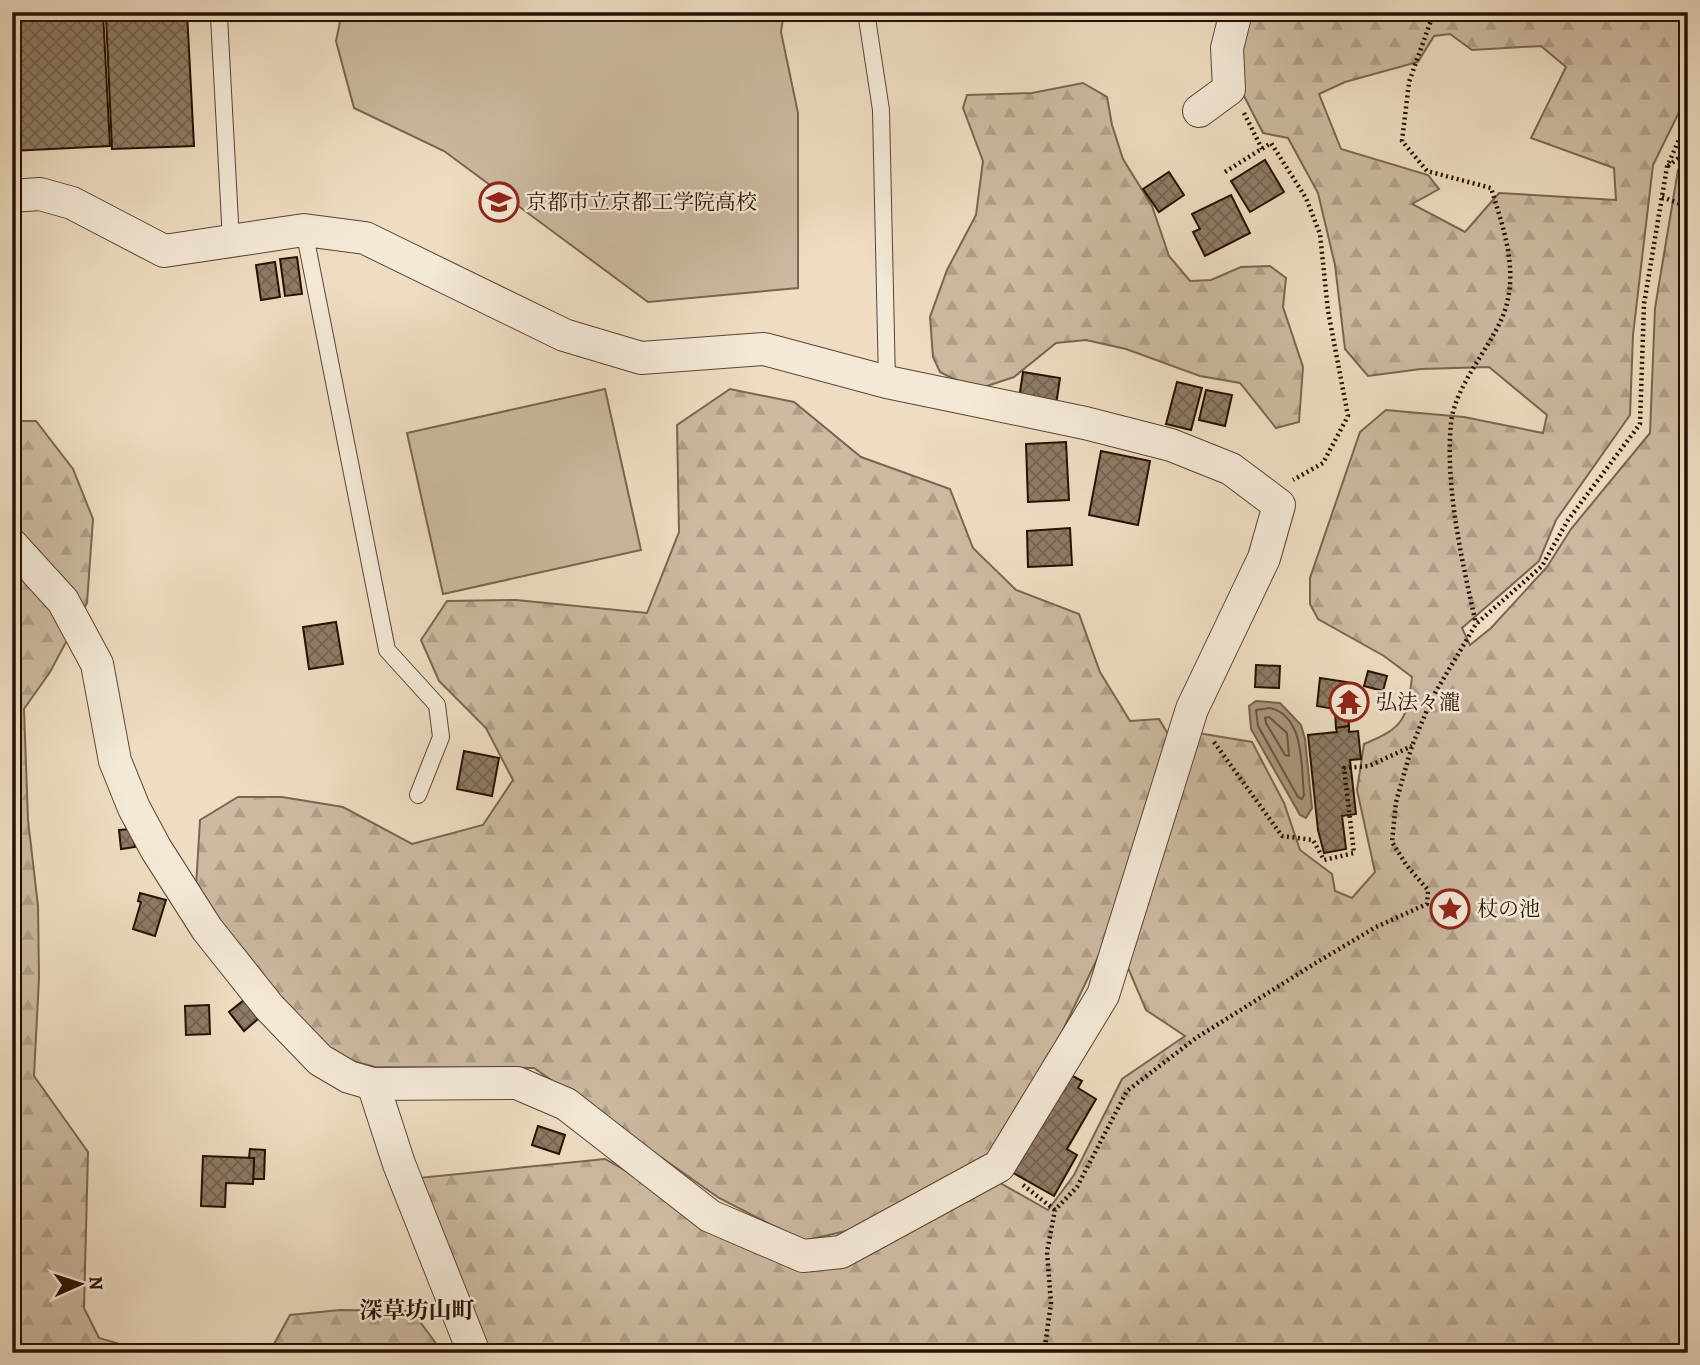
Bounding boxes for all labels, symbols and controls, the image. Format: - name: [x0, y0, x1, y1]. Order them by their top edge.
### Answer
- school or university icon: 京都市立京都工学院高校: [478, 181, 520, 223]
- place label: 京都市立京都工学院高校: [526, 188, 757, 216]
- temple icon: 弘法々瀧: [1328, 681, 1370, 723]
- place label: 弘法々瀧: [1376, 688, 1460, 716]
- place icon: 杖の池: [1429, 888, 1471, 930]
- place label: 杖の池: [1477, 895, 1540, 923]
- north arrow: [46, 1250, 116, 1320]
- text: N: [83, 1276, 109, 1291]
- district label: 深草坊山町: [360, 1295, 475, 1326]

